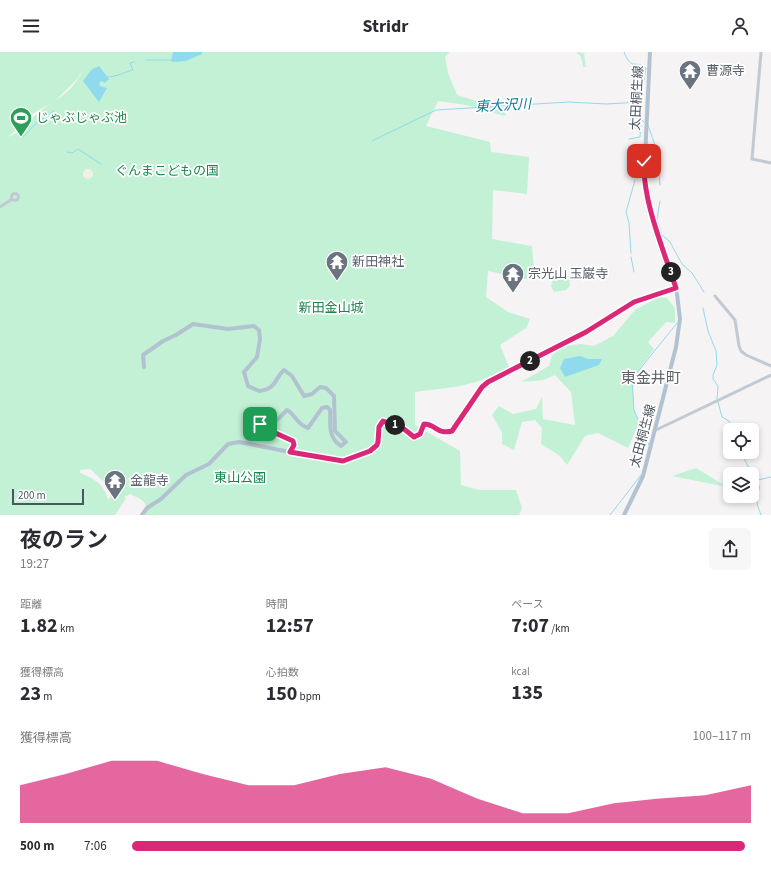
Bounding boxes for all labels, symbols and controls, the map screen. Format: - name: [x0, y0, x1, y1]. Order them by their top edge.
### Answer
- text: Stridr: [362, 14, 409, 39]
- icon: menu: [20, 15, 42, 37]
- icon: person: [729, 15, 751, 37]
- temple icon: 曹源寺: [677, 58, 703, 91]
- place label: 曹源寺: [706, 62, 745, 80]
- street label: 太田桐生線: [626, 65, 648, 131]
- water label: 東大沢川: [475, 94, 533, 117]
- sports icon: じゃぶじゃぶ池: [8, 105, 34, 138]
- place label: じゃぶじゃぶ池: [36, 109, 127, 127]
- pin: [627, 144, 661, 178]
- icon: check: [633, 150, 655, 172]
- park label: ぐんまこどもの国: [115, 162, 219, 180]
- temple icon: 新田神社: [324, 249, 350, 282]
- place label: 新田神社: [352, 253, 404, 271]
- temple icon: 宗光山 玉巌寺: [500, 261, 526, 294]
- pin: 3: [661, 262, 681, 282]
- text: 3: [668, 264, 674, 279]
- place label: 宗光山 玉巌寺: [528, 265, 609, 283]
- park label: 新田金山城: [298, 299, 364, 317]
- pin: 2: [520, 351, 540, 371]
- text: 2: [527, 353, 533, 368]
- district label: 東金井町: [621, 368, 681, 389]
- street label: 太田桐生線: [626, 402, 660, 470]
- pin: [243, 407, 277, 441]
- icon: arrive: [249, 413, 271, 435]
- pin: 1: [385, 415, 405, 435]
- text: 1: [392, 417, 398, 432]
- map controls: [723, 423, 759, 503]
- button: locate: [723, 423, 759, 459]
- button: layers: [723, 467, 759, 503]
- temple icon: 金龍寺: [102, 468, 128, 501]
- park label: 東山公園: [214, 469, 266, 487]
- place label: 金龍寺: [130, 472, 169, 490]
- scale bar: [12, 487, 84, 506]
- text: 200 m: [18, 488, 46, 503]
- text: 夜のラン: [20, 524, 108, 556]
- button: share: [709, 528, 751, 570]
- text: 19:27: [20, 555, 49, 573]
- text: 距離: [20, 597, 42, 612]
- text: 時間: [266, 597, 288, 612]
- text: ペース: [511, 597, 544, 612]
- text: 1.82: [20, 612, 58, 640]
- text: 12:57: [266, 612, 314, 640]
- text: 7:07: [511, 612, 549, 640]
- text: km: [58, 621, 74, 636]
- text: /km: [549, 621, 570, 636]
- text: kcal: [511, 664, 530, 679]
- text: 獲得標高: [20, 665, 64, 680]
- text: 心拍数: [266, 665, 299, 680]
- text: 135: [511, 679, 543, 707]
- text: 23: [20, 680, 41, 708]
- text: 150: [266, 680, 297, 708]
- text: m: [41, 689, 52, 704]
- text: bpm: [297, 689, 321, 704]
- text: 100–117 m: [693, 727, 751, 745]
- text: 獲得標高: [20, 729, 72, 747]
- text: 500 m: [20, 837, 54, 855]
- text: 7:06: [84, 837, 107, 855]

